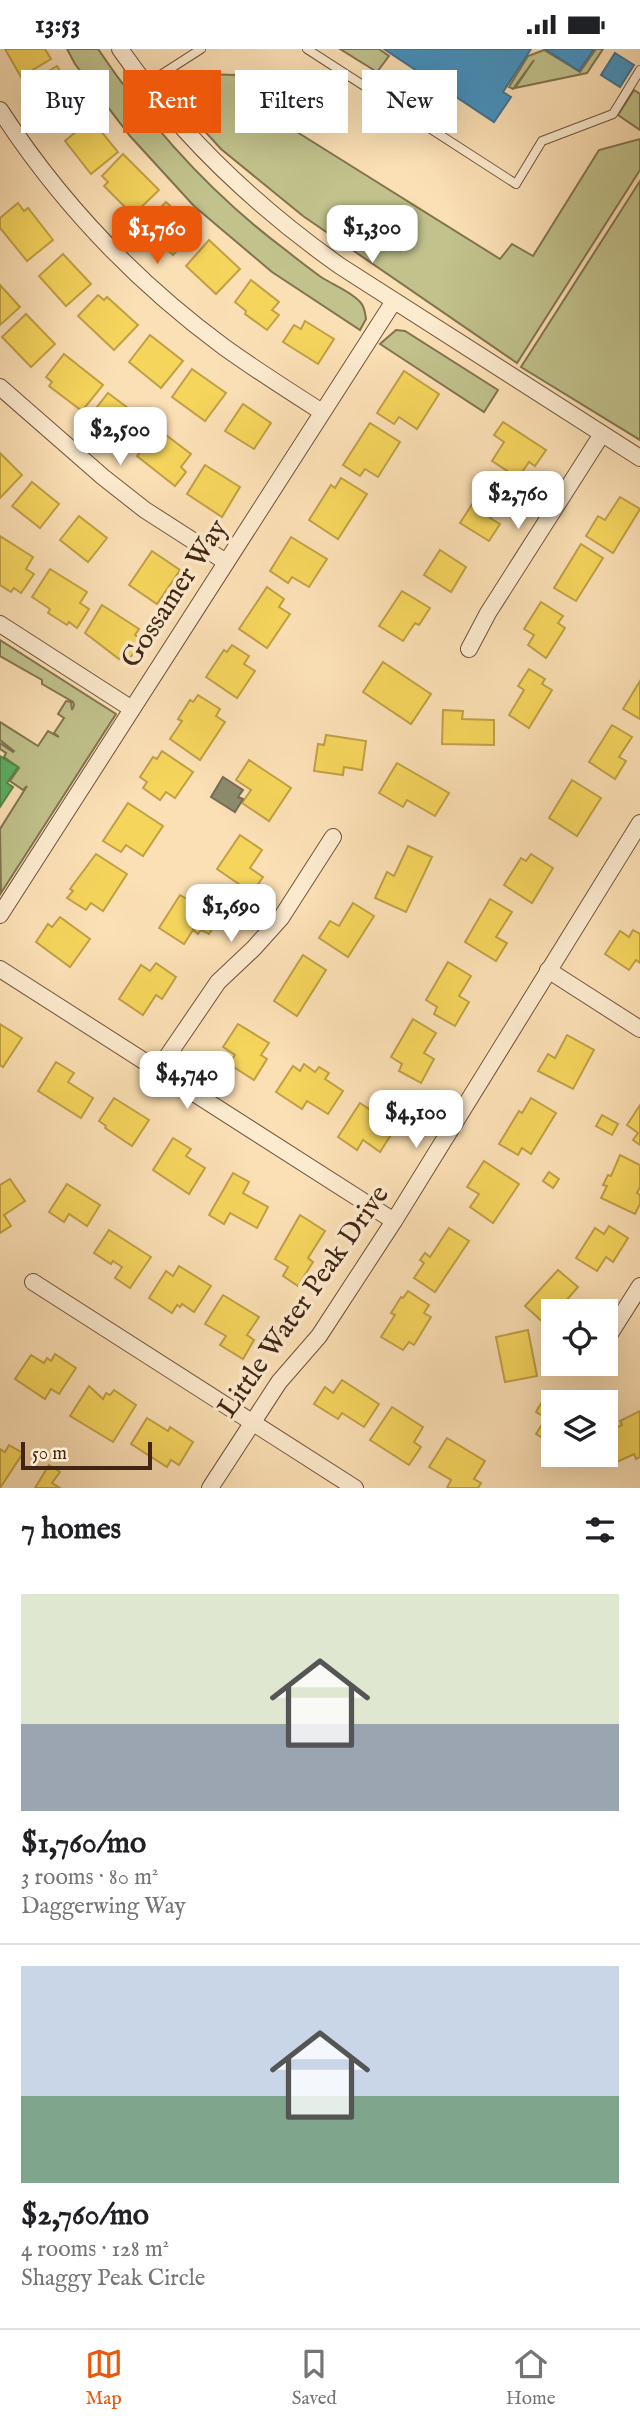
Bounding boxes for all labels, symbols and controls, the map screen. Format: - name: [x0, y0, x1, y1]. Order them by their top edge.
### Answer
- text: 13:53: [35, 8, 80, 41]
- chip: Buy: [21, 70, 109, 133]
- chip: Rent: [123, 70, 221, 133]
- chip: Filters: [235, 70, 348, 133]
- chip: New: [362, 70, 457, 133]
- pin: $1,300: [315, 205, 429, 265]
- pin: $1,760: [100, 207, 214, 266]
- text: $1,300: [343, 213, 401, 242]
- text: $1,760: [128, 214, 186, 243]
- pin: $2,500: [63, 407, 177, 467]
- text: $2,500: [90, 415, 150, 444]
- pin: $2,760: [461, 471, 575, 531]
- text: $2,760: [488, 479, 548, 508]
- street label: Gossamer Way: [114, 513, 236, 675]
- pin: $1,690: [174, 885, 288, 944]
- text: $1,690: [202, 892, 260, 921]
- pin: $4,740: [130, 1051, 244, 1111]
- text: $4,740: [156, 1059, 218, 1088]
- pin: $4,100: [359, 1091, 473, 1150]
- text: $4,100: [385, 1098, 447, 1127]
- street label: Little Water Peak Drive: [211, 1179, 398, 1425]
- map controls: [541, 1299, 618, 1467]
- button: locate: [541, 1299, 618, 1376]
- button: layers: [541, 1390, 618, 1467]
- scale bar: [21, 1439, 152, 1471]
- text: 50 m: [32, 1442, 67, 1466]
- text: 7 homes: [21, 1511, 121, 1549]
- icon: filters: [581, 1511, 619, 1549]
- icon: home: [257, 1640, 383, 1766]
- text: $1,760/mo: [21, 1825, 146, 1863]
- text: 3 rooms · 80 m²: [21, 1863, 158, 1892]
- text: Daggerwing Way: [21, 1892, 186, 1921]
- icon: home: [257, 2012, 383, 2138]
- text: $2,760/mo: [21, 2197, 149, 2235]
- text: 4 rooms · 128 m²: [21, 2235, 169, 2264]
- text: Shaggy Peak Circle: [21, 2264, 205, 2293]
- tab: Map: [85, 2345, 123, 2411]
- tab: Saved: [292, 2345, 337, 2411]
- tab: Home: [506, 2345, 555, 2411]

